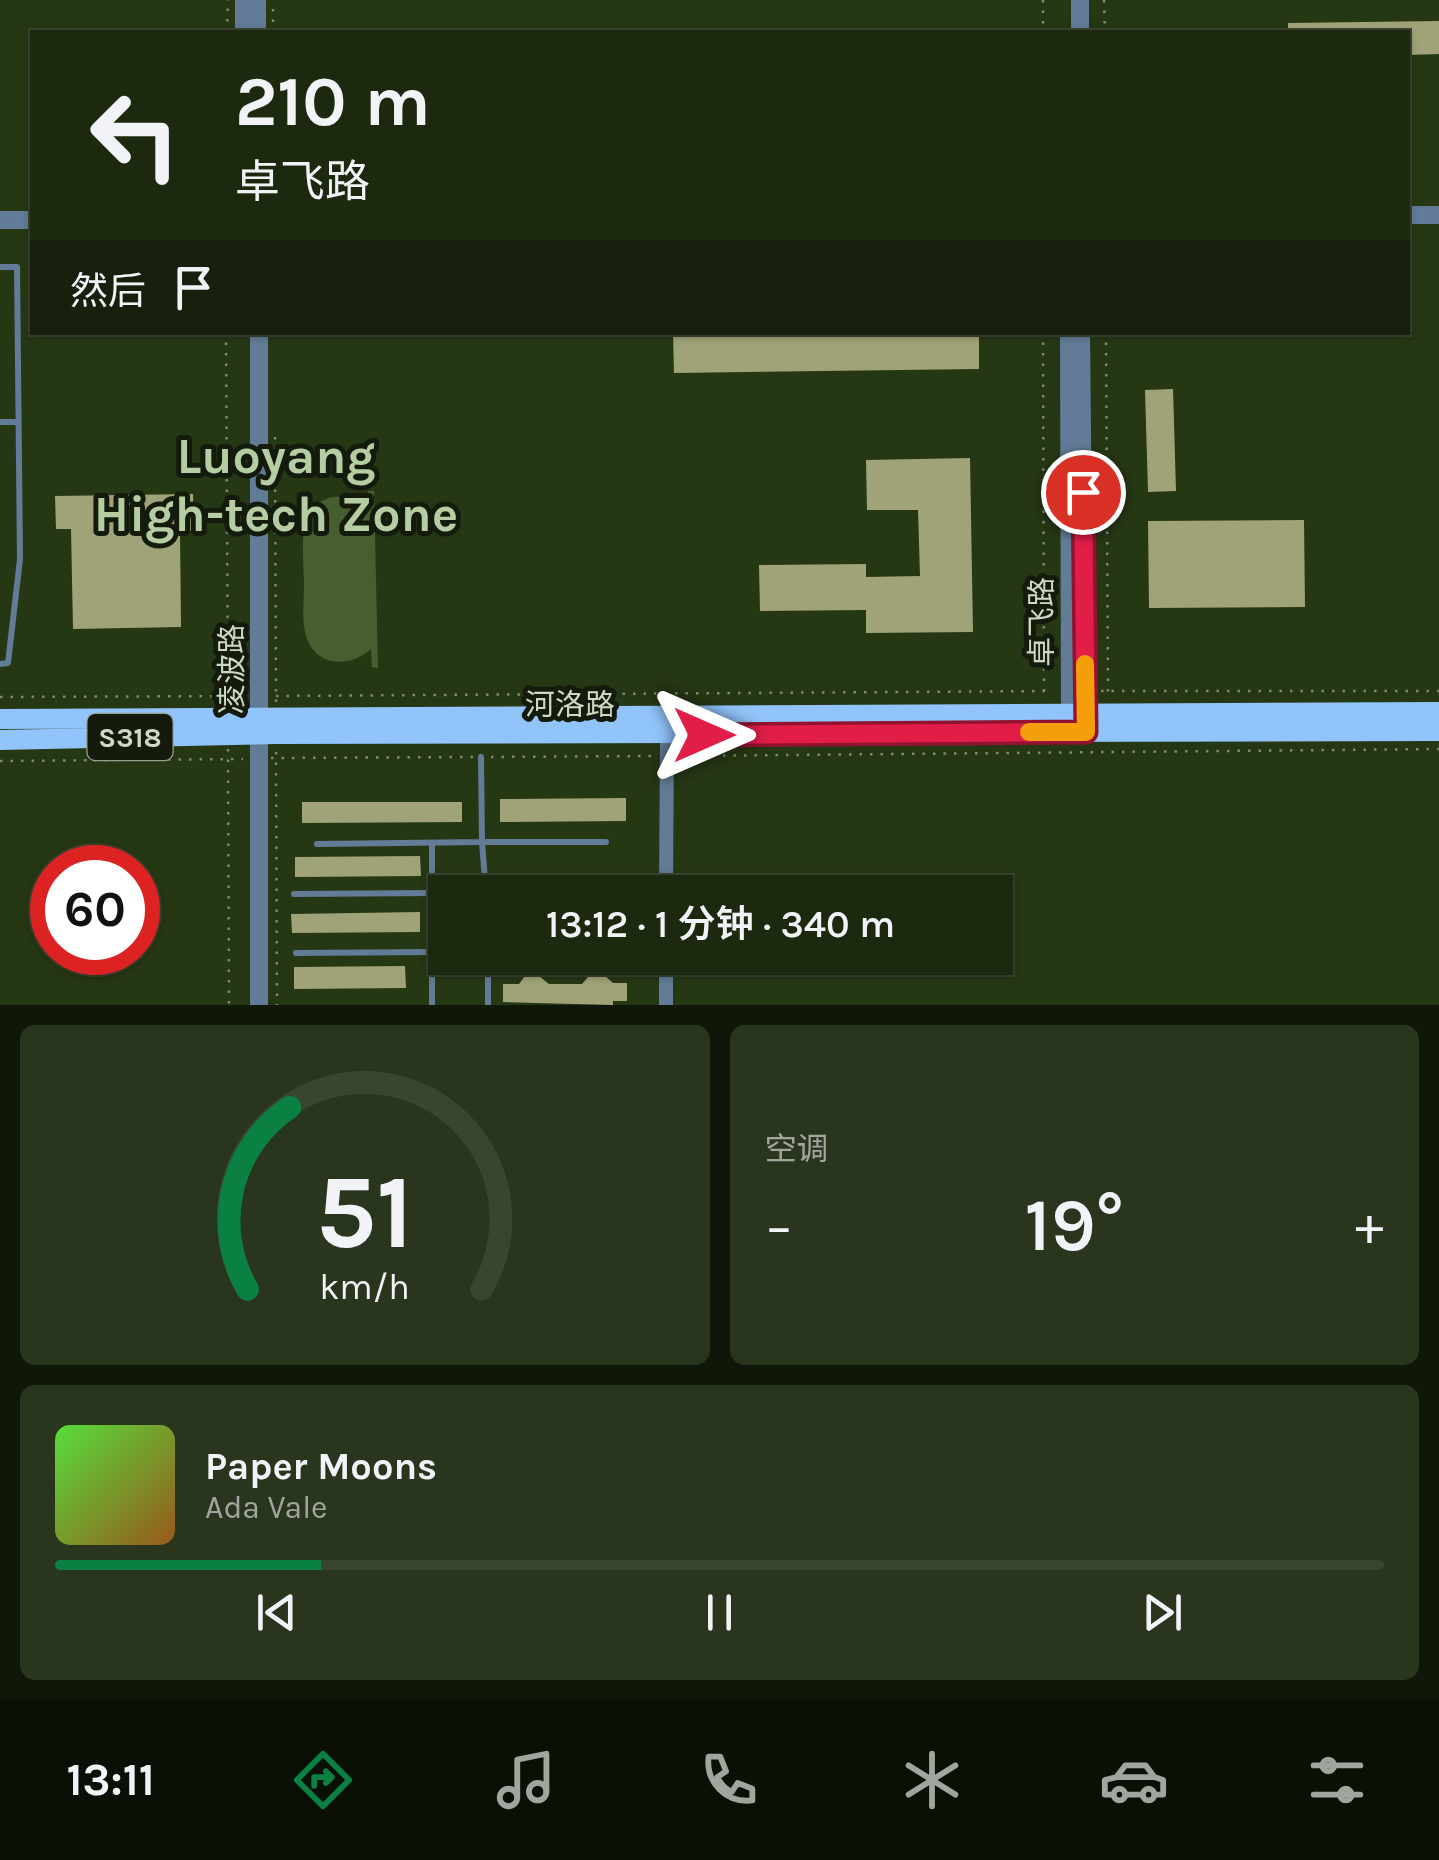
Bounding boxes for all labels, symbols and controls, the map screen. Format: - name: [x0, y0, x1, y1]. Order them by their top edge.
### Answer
- text: 210 m: [235, 61, 431, 143]
- icon: left: [70, 70, 200, 200]
- text: 卓飞路: [235, 156, 370, 208]
- icon: arrive: [166, 260, 221, 315]
- text: 然后: [70, 269, 146, 314]
- district label: Luoyang High-tech Zone: [94, 427, 458, 544]
- pin: [1041, 450, 1126, 535]
- icon: arrive: [1056, 465, 1111, 520]
- street label: 卓飞路: [1024, 577, 1060, 667]
- street label: 凌波路: [214, 624, 250, 714]
- position arrow: [652, 683, 756, 787]
- street label: 河洛路: [525, 687, 615, 723]
- road number: S318: [88, 714, 172, 760]
- speed limit sign: 60: [30, 845, 160, 975]
- text: 13:12 · 1 分钟 · 340 m: [546, 902, 895, 947]
- text: 空调: [765, 1131, 829, 1168]
- text: 51: [316, 1152, 414, 1273]
- text: 19°: [1025, 1181, 1124, 1269]
- text: −: [765, 1194, 793, 1258]
- text: +: [1355, 1194, 1384, 1258]
- text: km/h: [319, 1266, 410, 1308]
- text: Paper Moons: [205, 1444, 437, 1489]
- text: Ada Vale: [205, 1489, 328, 1526]
- icon: previous: [249, 1585, 304, 1640]
- icon: pause: [692, 1585, 747, 1640]
- icon: next: [1135, 1585, 1190, 1640]
- icon: directions: [288, 1745, 358, 1815]
- icon: music: [491, 1745, 561, 1815]
- icon: phone: [694, 1745, 764, 1815]
- icon: climate: [897, 1745, 967, 1815]
- icon: car: [1099, 1745, 1169, 1815]
- icon: filters: [1302, 1745, 1372, 1815]
- text: 13:11: [66, 1754, 155, 1806]

